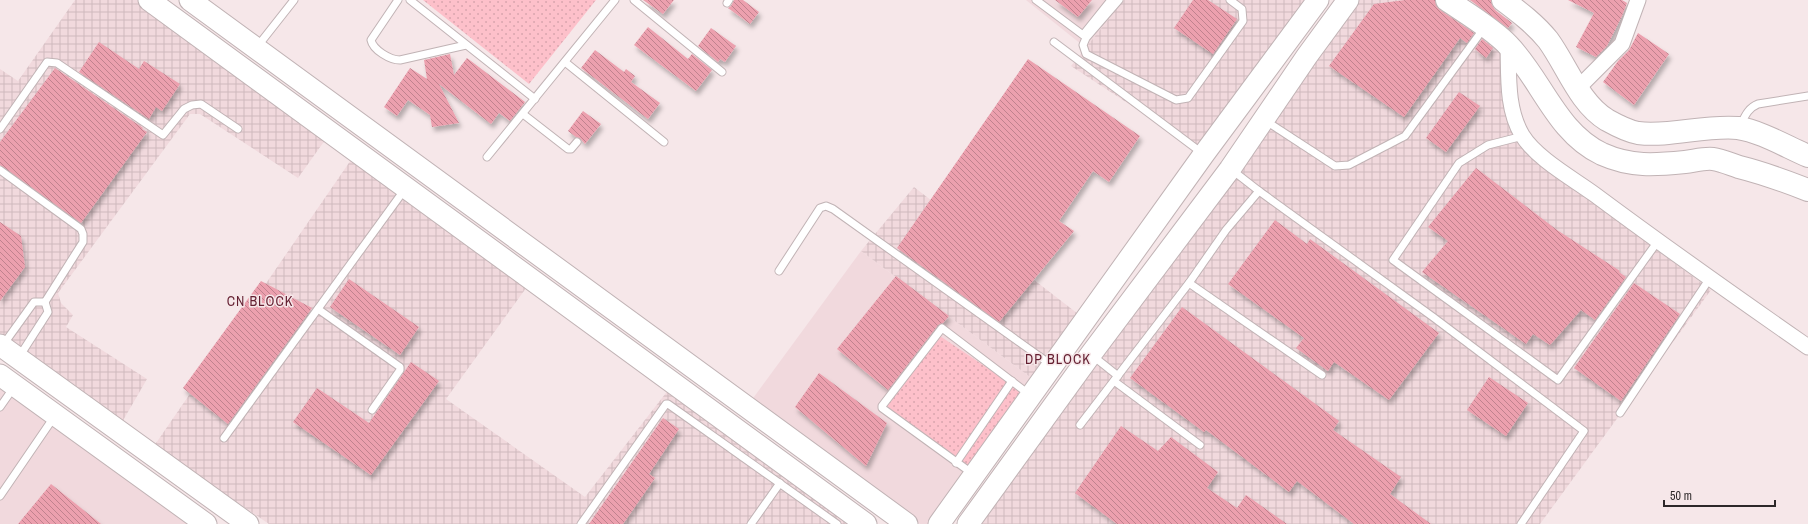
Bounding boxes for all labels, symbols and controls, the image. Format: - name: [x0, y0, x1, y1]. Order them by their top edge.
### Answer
- district label: CN BLOCK: [227, 292, 293, 310]
- district label: DP BLOCK: [1025, 350, 1091, 368]
- scale bar: [1664, 482, 1775, 508]
- text: 50 m: [1670, 488, 1692, 504]

